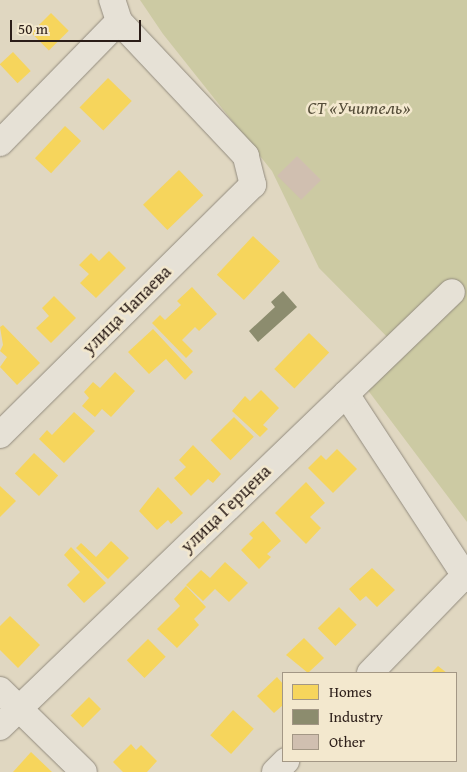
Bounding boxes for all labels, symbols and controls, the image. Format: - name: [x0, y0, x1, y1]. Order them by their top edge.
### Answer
- scale bar: [12, 10, 144, 42]
- text: 50 m: [18, 18, 48, 39]
- park label: СТ «Учитель»: [308, 97, 410, 119]
- street label: улица Чапаева: [78, 261, 176, 359]
- street label: улица Герцена: [176, 461, 276, 557]
- legend: [282, 672, 457, 762]
- text: Homes: [329, 681, 372, 702]
- text: Industry: [329, 706, 383, 727]
- text: Other: [329, 731, 365, 752]

